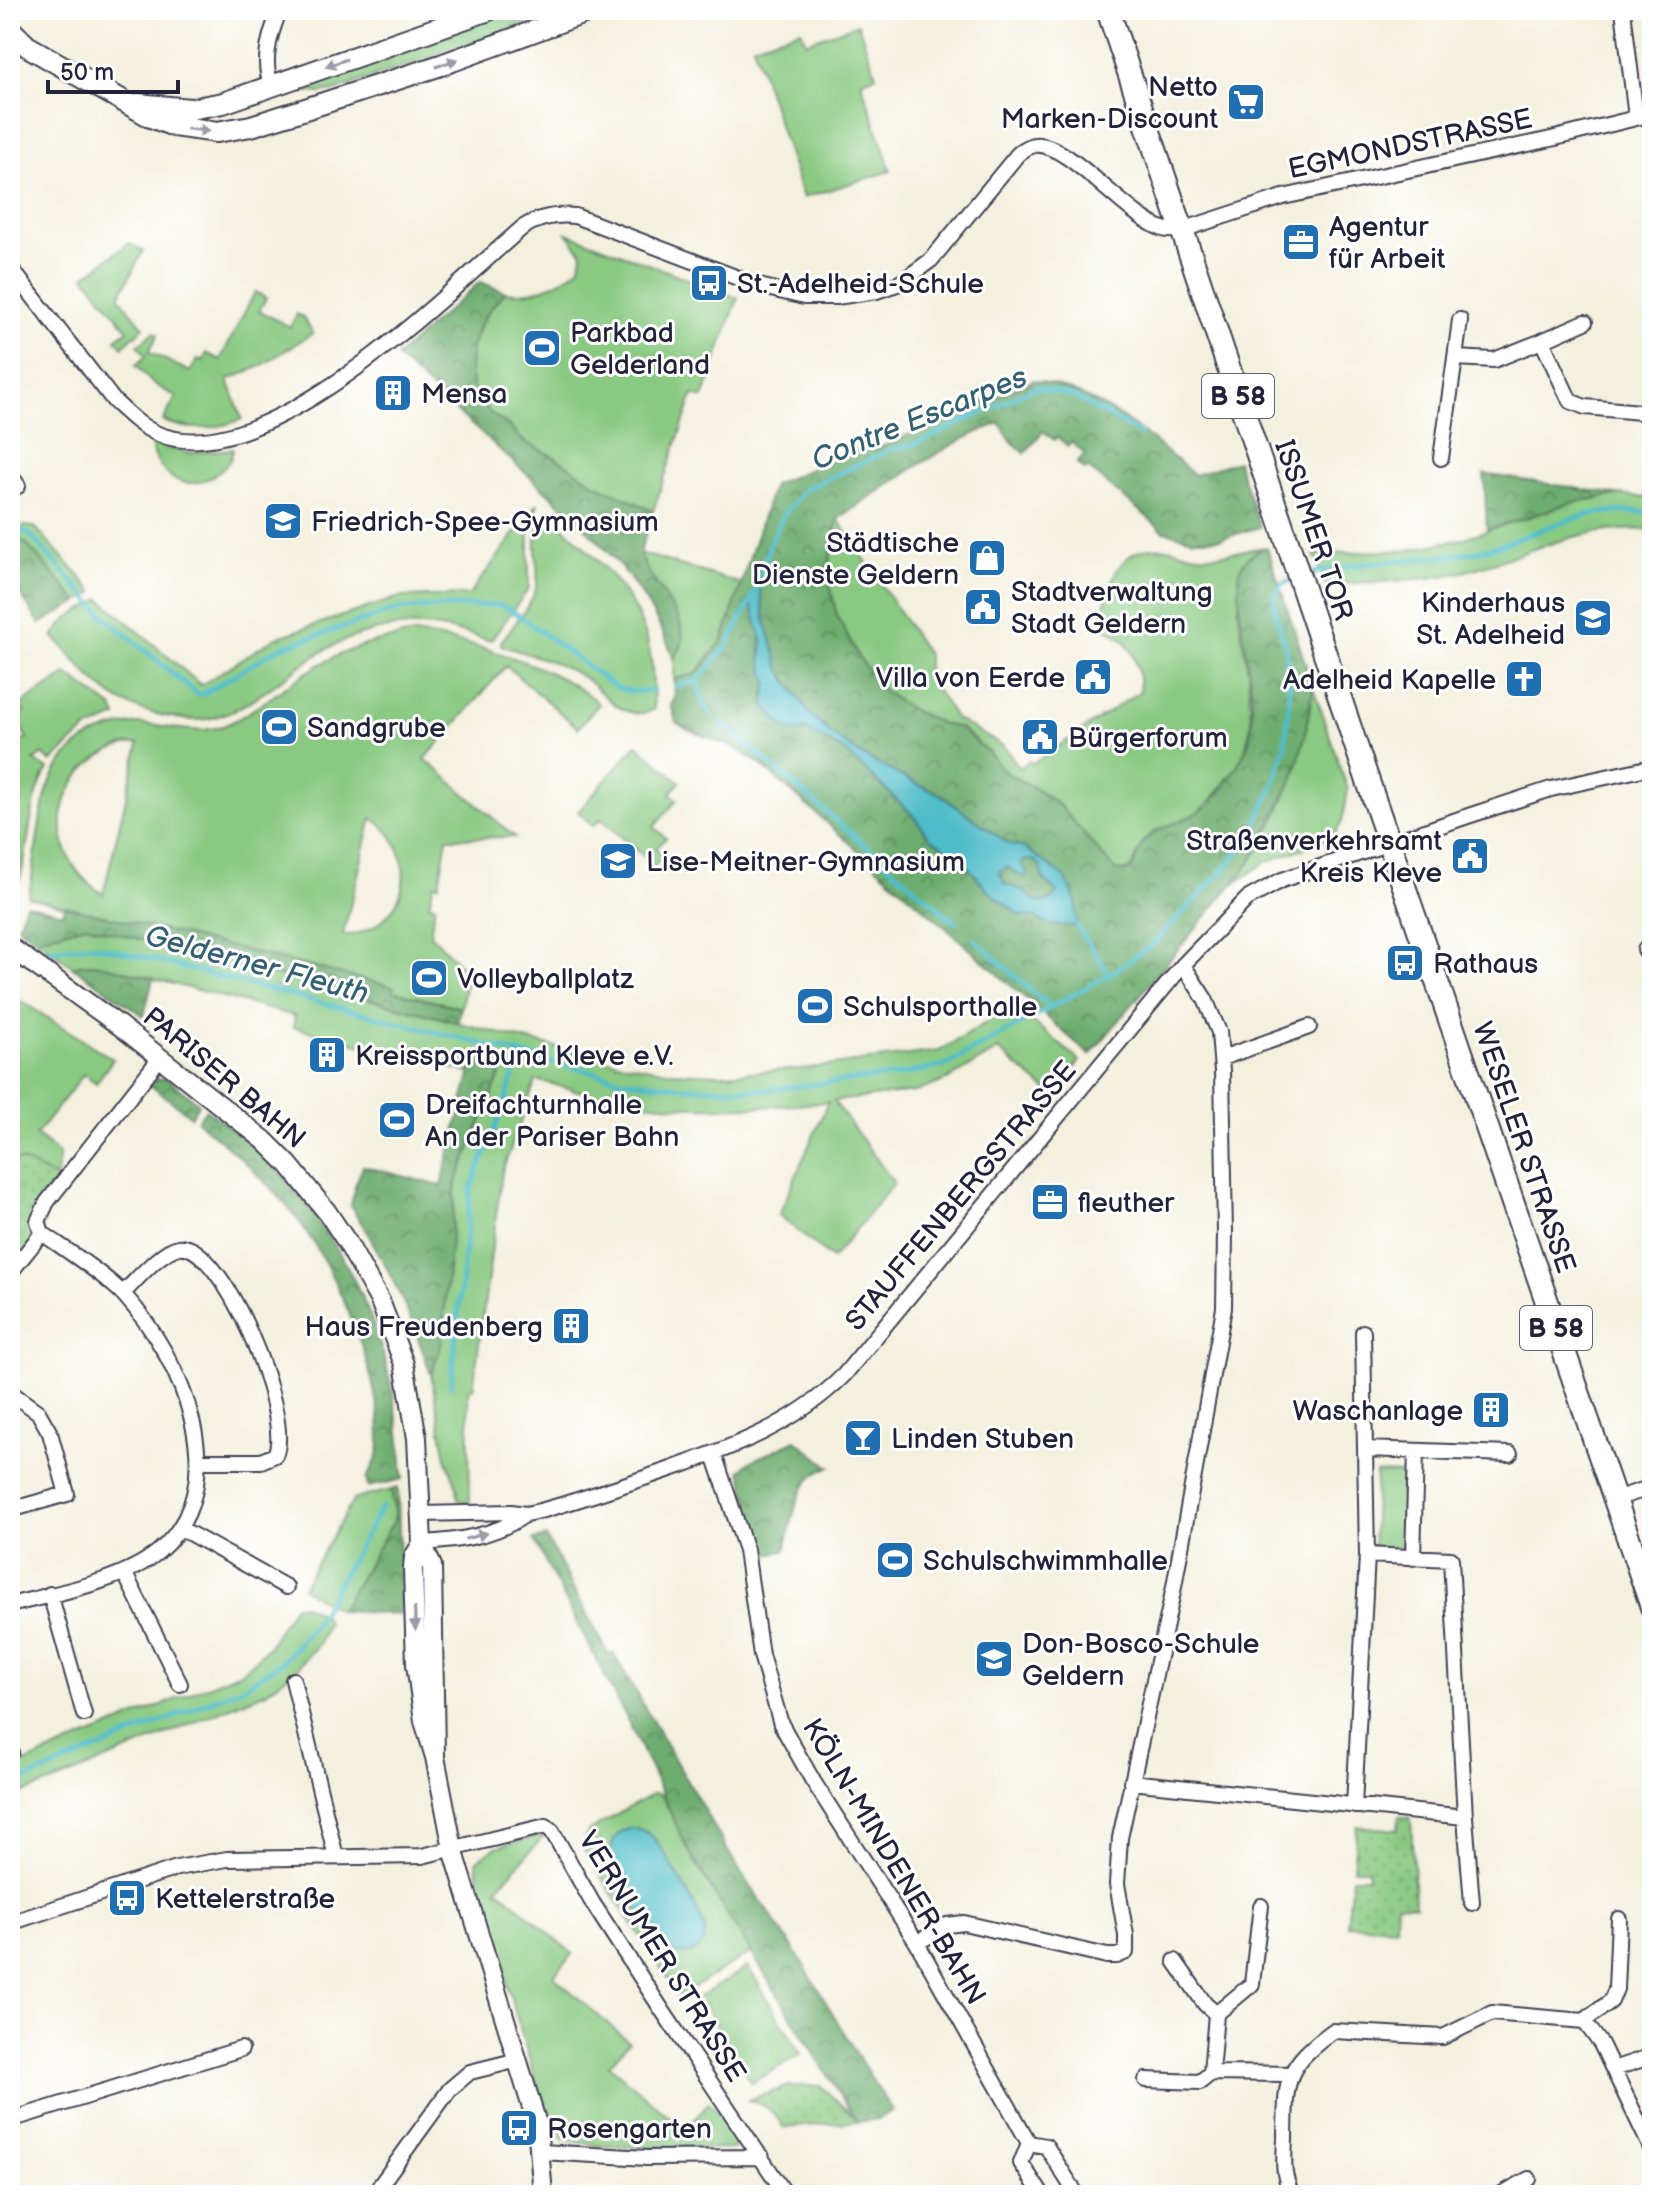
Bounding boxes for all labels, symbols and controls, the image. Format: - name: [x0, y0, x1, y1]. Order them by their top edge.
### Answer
- scale bar: [48, 44, 178, 94]
- one-way arrow: [435, 56, 459, 68]
- text: 50 m: [60, 58, 114, 87]
- one-way arrow: [324, 58, 348, 70]
- place label: Netto Marken-Discount: [1001, 71, 1218, 136]
- supermarket icon: Netto Marken-Discount: [1225, 81, 1267, 123]
- street label: EGMONDSTRASSE: [1285, 102, 1535, 186]
- one-way arrow: [186, 123, 211, 136]
- place label: Agentur für Arbeit: [1329, 211, 1446, 276]
- office icon: Agentur für Arbeit: [1280, 221, 1322, 263]
- bus stop icon: St.-Adelheid-Schule: [688, 262, 730, 304]
- place label: St.-Adelheid-Schule: [737, 268, 984, 301]
- place label: Parkbad Gelderland: [570, 317, 710, 382]
- sports icon: Parkbad Gelderland: [521, 327, 563, 369]
- water label: Contre Escarpes: [806, 359, 1032, 479]
- building icon: Mensa: [372, 372, 414, 414]
- road number: B 58: [1202, 374, 1274, 418]
- place label: Mensa: [421, 378, 507, 411]
- street label: ISSUMER TOR: [1267, 436, 1360, 625]
- school or university icon: Friedrich-Spee-Gymnasium: [262, 500, 304, 542]
- place label: Friedrich-Spee-Gymnasium: [311, 506, 659, 539]
- place label: Städtische Dienste Geldern: [752, 527, 959, 592]
- shop icon: Städtische Dienste Geldern: [966, 537, 1008, 579]
- place label: Stadtverwaltung Stadt Geldern: [1011, 576, 1213, 641]
- public building icon: Stadtverwaltung Stadt Geldern: [962, 586, 1004, 628]
- place label: Kinderhaus St. Adelheid: [1416, 587, 1565, 652]
- school or university icon: Kinderhaus St. Adelheid: [1572, 597, 1614, 639]
- public building icon: Villa von Eerde: [1072, 656, 1114, 698]
- church icon: Adelheid Kapelle: [1503, 658, 1545, 700]
- place label: Villa von Eerde: [876, 662, 1065, 695]
- place label: Adelheid Kapelle: [1283, 664, 1496, 697]
- sports icon: Sandgrube: [258, 706, 300, 748]
- place label: Sandgrube: [307, 712, 446, 745]
- public building icon: Bürgerforum: [1019, 716, 1061, 758]
- place label: Bürgerforum: [1068, 722, 1228, 755]
- place label: Straßenverkehrsamt Kreis Kleve: [1186, 825, 1442, 890]
- public building icon: Straßenverkehrsamt Kreis Kleve: [1449, 835, 1491, 877]
- school or university icon: Lise-Meitner-Gymnasium: [597, 840, 639, 882]
- place label: Lise-Meitner-Gymnasium: [646, 846, 965, 879]
- water label: Gelderner Fleuth: [141, 918, 372, 1012]
- bus stop icon: Rathaus: [1384, 942, 1426, 984]
- place label: Rathaus: [1433, 948, 1538, 981]
- sports icon: Volleyballplatz: [408, 957, 450, 999]
- place label: Volleyballplatz: [457, 963, 634, 996]
- sports icon: Schulsporthalle: [794, 985, 836, 1027]
- place label: Schulsporthalle: [843, 991, 1037, 1024]
- street label: PARISER BAHN: [136, 1001, 312, 1156]
- street label: WESELER STRASSE: [1465, 1018, 1582, 1277]
- building icon: Kreissportbund Kleve e.V.: [306, 1034, 348, 1076]
- place label: Kreissportbund Kleve e.V.: [355, 1040, 674, 1073]
- street label: STAUFFENBERGSTRASSE: [839, 1055, 1084, 1337]
- place label: Dreifachturnhalle An der Pariser Bahn: [425, 1089, 679, 1154]
- sports icon: Dreifachturnhalle An der Pariser Bahn: [376, 1099, 418, 1141]
- office icon: fleuther: [1029, 1181, 1071, 1223]
- place label: fleuther: [1078, 1187, 1175, 1220]
- building icon: Haus Freudenberg: [550, 1305, 592, 1347]
- road number: B 58: [1520, 1306, 1592, 1350]
- place label: Haus Freudenberg: [304, 1311, 543, 1344]
- building icon: Waschanlage: [1470, 1389, 1512, 1431]
- place label: Waschanlage: [1293, 1395, 1463, 1428]
- bar icon: Linden Stuben: [842, 1417, 884, 1459]
- place label: Linden Stuben: [891, 1423, 1074, 1456]
- one-way arrow: [465, 1529, 489, 1542]
- sports icon: Schulschwimmhalle: [874, 1539, 916, 1581]
- place label: Schulschwimmhalle: [923, 1545, 1168, 1578]
- one-way arrow: [408, 1607, 421, 1632]
- place label: Don-Bosco-Schule Geldern: [1022, 1628, 1259, 1693]
- school or university icon: Don-Bosco-Schule Geldern: [973, 1638, 1015, 1680]
- street label: KÖLN-MINDENER-BAHN: [795, 1712, 993, 2011]
- street label: VERNUMER STRASSE: [571, 1825, 752, 2088]
- bus stop icon: Kettelerstraße: [106, 1877, 148, 1919]
- place label: Kettelerstraße: [155, 1883, 335, 1916]
- bus stop icon: Rosengarten: [498, 2107, 540, 2149]
- place label: Rosengarten: [547, 2113, 712, 2146]

